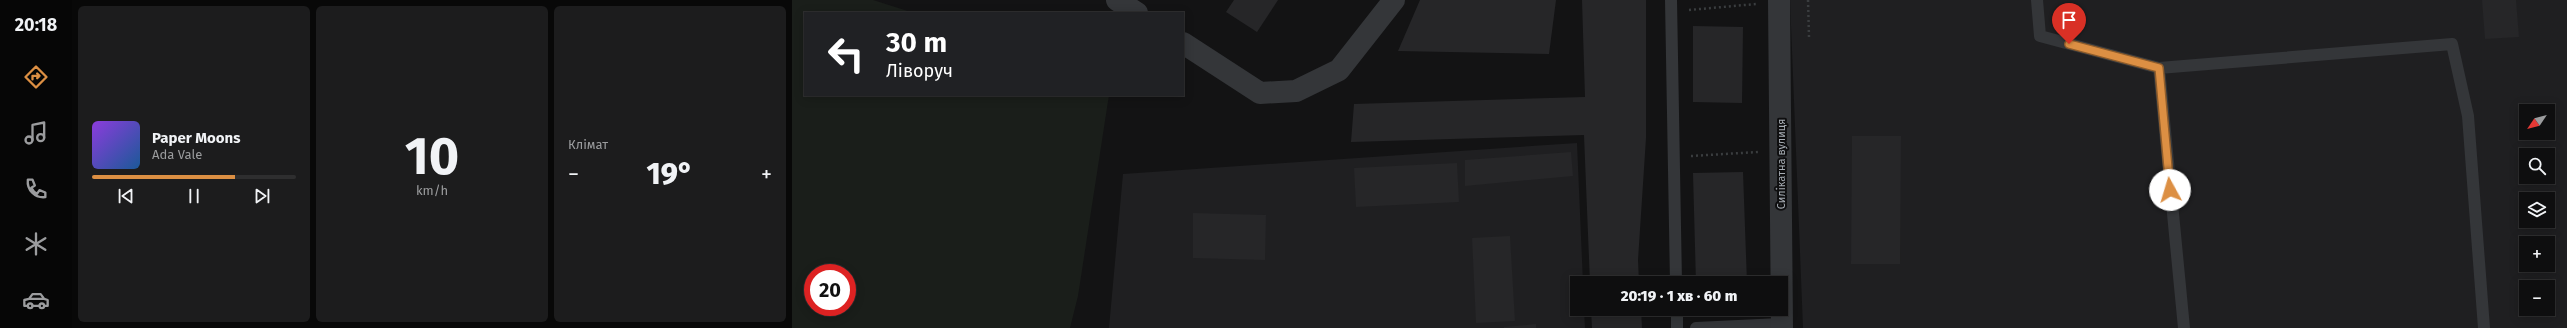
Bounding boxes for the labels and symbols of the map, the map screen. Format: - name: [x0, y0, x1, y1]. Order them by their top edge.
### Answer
- pin: [2052, 3, 2086, 44]
- north arrow: [2519, 104, 2555, 140]
- street label: Силікатна вулиця: [1775, 119, 1788, 209]
- position arrow: [2149, 169, 2191, 211]
- speed limit sign: 20: [804, 264, 856, 316]

